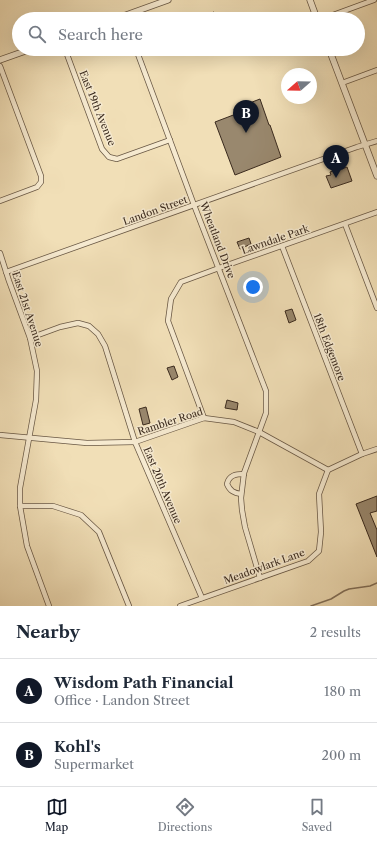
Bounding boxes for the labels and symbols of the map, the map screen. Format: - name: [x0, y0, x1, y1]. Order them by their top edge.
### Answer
- north arrow: [281, 68, 317, 104]
- street label: East 19th Avenue: [76, 69, 119, 148]
- pin: B: [233, 100, 259, 133]
- pin: A: [323, 145, 349, 178]
- street label: Landon Street: [121, 193, 190, 228]
- street label: Wheatland Drive: [197, 199, 238, 281]
- street label: Lawndale Park: [240, 221, 312, 257]
- street label: East 21st Avenue: [9, 270, 46, 349]
- your location: [243, 277, 263, 297]
- street label: 18th Edgemore: [311, 311, 349, 383]
- street label: Rambler Road: [136, 405, 204, 438]
- street label: East 20th Avenue: [140, 445, 185, 526]
- street label: Meadowlark Lane: [222, 546, 307, 587]

